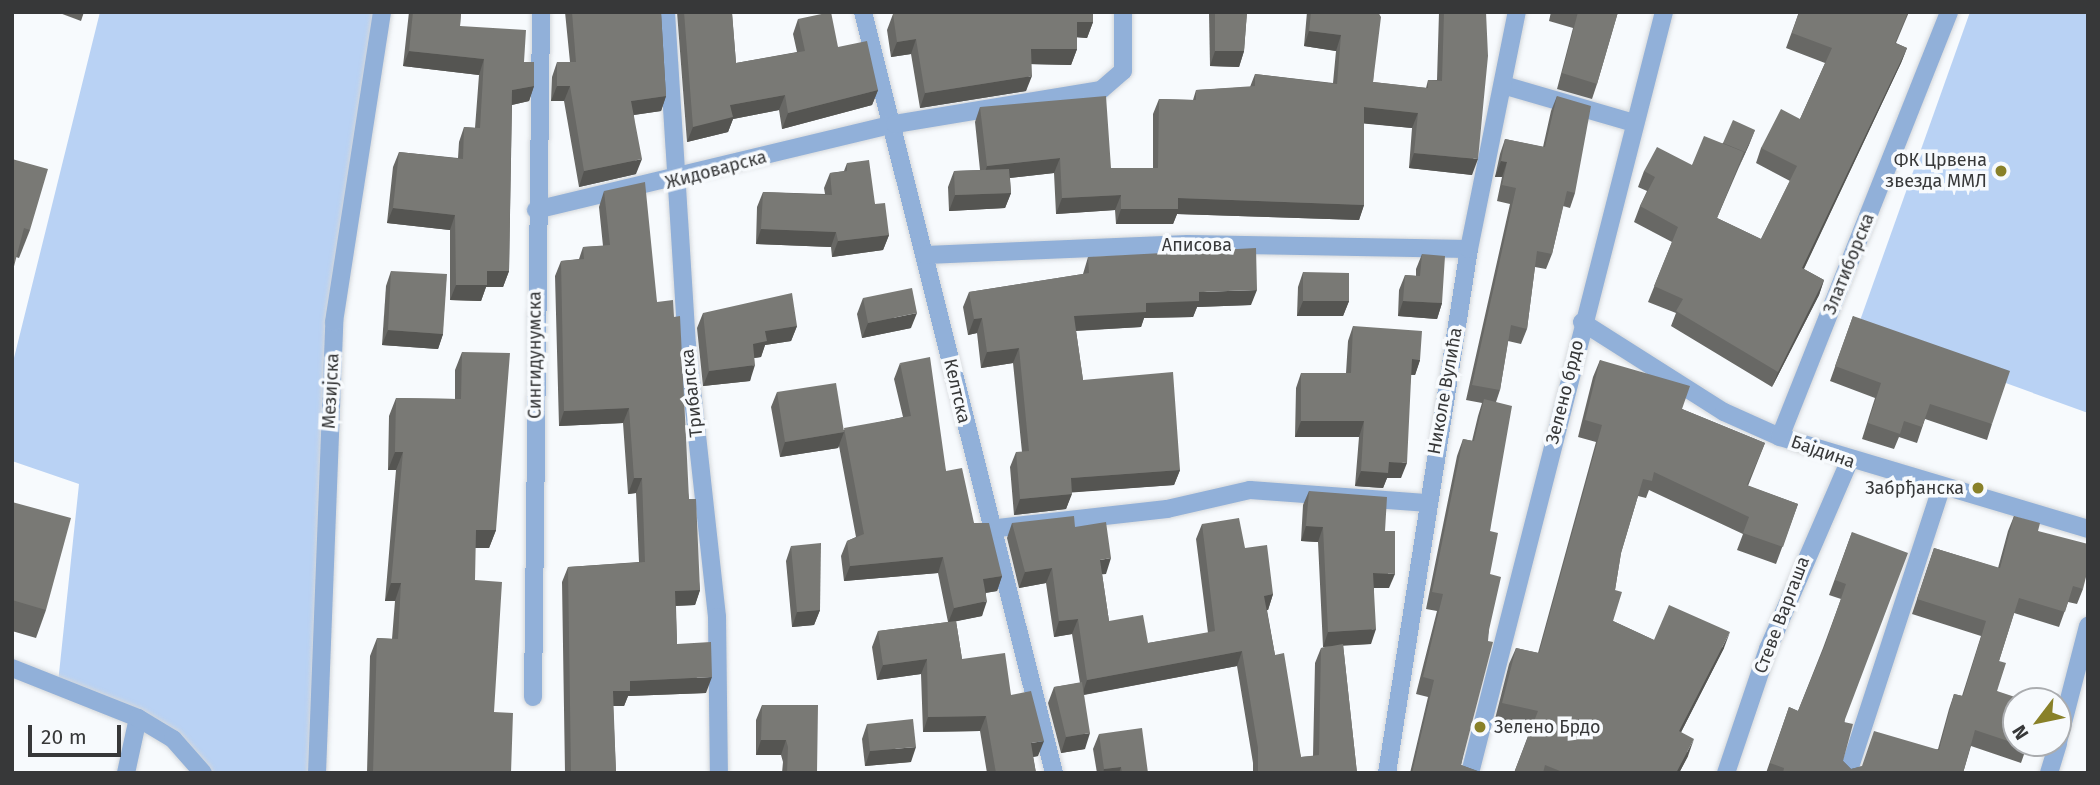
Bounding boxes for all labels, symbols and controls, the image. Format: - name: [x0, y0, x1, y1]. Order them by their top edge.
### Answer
- street label: Жидоварска: [663, 146, 769, 194]
- place label: ФК Црвена звезда ММЛ: [1885, 150, 1987, 192]
- marker: ФК Црвена звезда ММЛ: [1993, 163, 2009, 179]
- street label: Златиборска: [1819, 210, 1879, 318]
- street label: Аписова: [1162, 234, 1232, 256]
- street label: Сингидунумска: [524, 291, 546, 419]
- street label: Николе Вулића: [1423, 326, 1467, 456]
- street label: Зелено брдо: [1542, 338, 1588, 446]
- street label: Трибалска: [677, 348, 707, 438]
- street label: Мезијска: [318, 353, 344, 429]
- street label: Келтска: [939, 357, 975, 425]
- street label: Бајдина: [1788, 431, 1858, 473]
- place label: Забрђанска: [1865, 477, 1964, 499]
- marker: Забрђанска: [1970, 480, 1986, 496]
- street label: Стеве Варгаша: [1750, 553, 1814, 677]
- north arrow: [2002, 687, 2072, 757]
- scale bar: [32, 712, 124, 756]
- place label: Зелено Брдо: [1494, 716, 1601, 738]
- marker: Зелено Брдо: [1472, 719, 1488, 735]
- text: N: [2007, 721, 2034, 744]
- text: 20 m: [41, 724, 87, 750]

